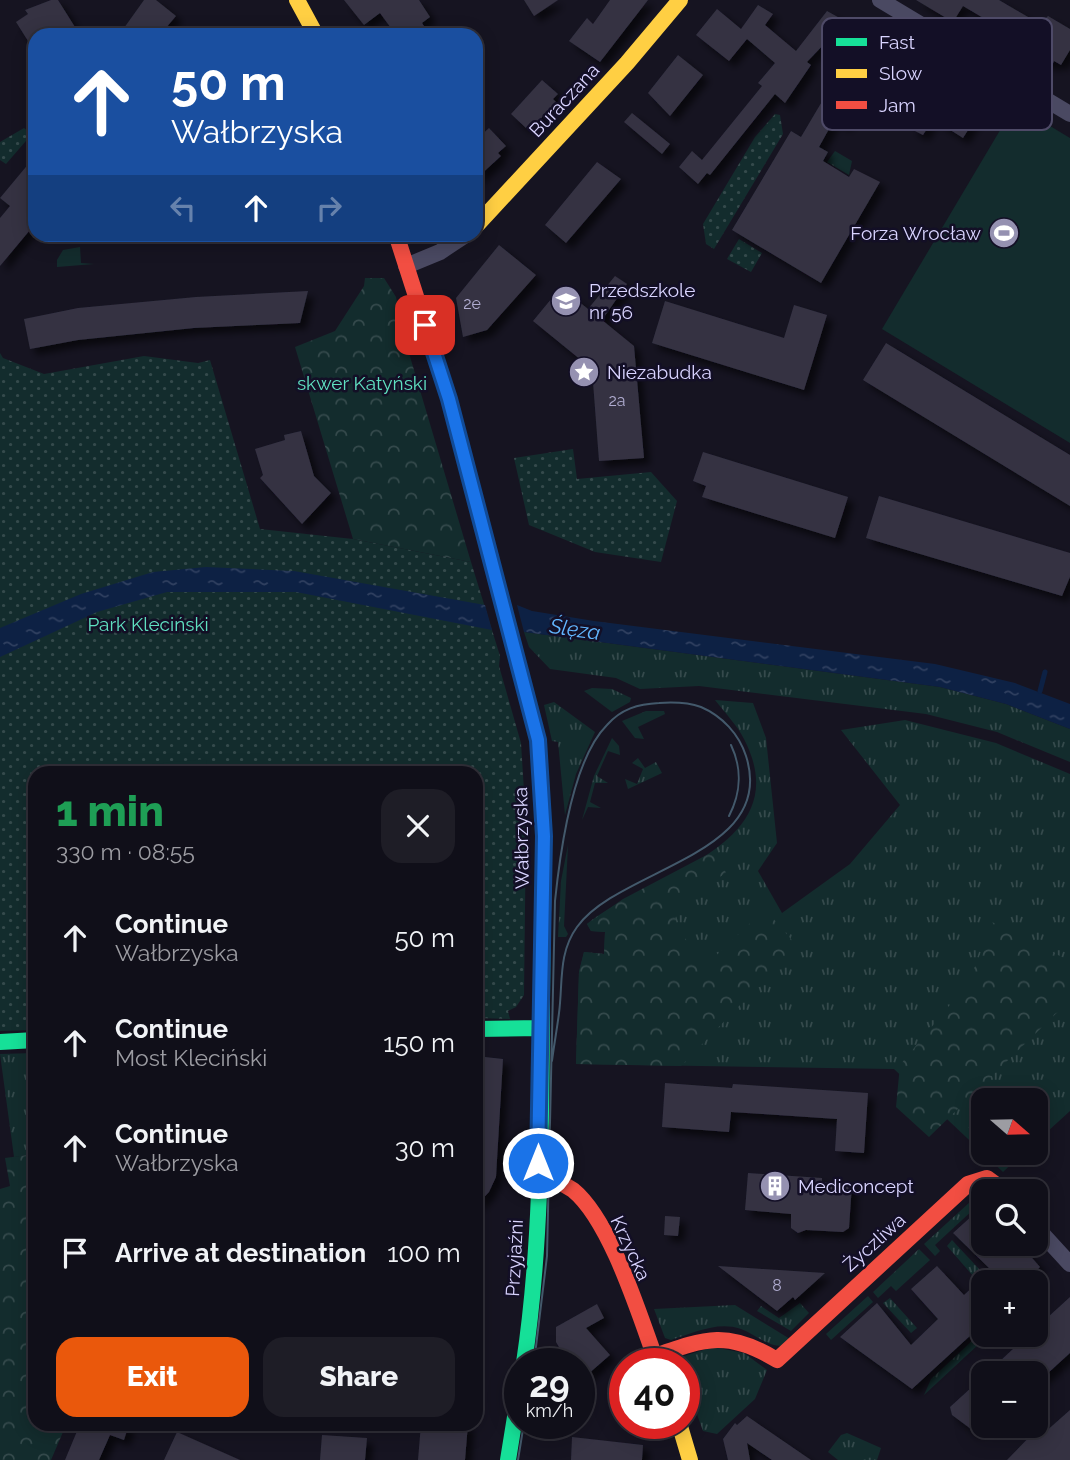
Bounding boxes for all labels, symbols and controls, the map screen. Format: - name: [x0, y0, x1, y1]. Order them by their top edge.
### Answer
- legend: [822, 18, 1052, 130]
- text: Fast: [879, 31, 915, 53]
- text: 50 m: [171, 54, 286, 111]
- icon: ahead: [56, 56, 147, 147]
- street label: Buraczana: [524, 59, 604, 141]
- text: Slow: [879, 62, 923, 84]
- text: Jam: [879, 94, 916, 116]
- text: Wałbrzyska: [171, 113, 343, 150]
- icon: left: [164, 189, 202, 227]
- icon: ahead: [237, 189, 275, 227]
- icon: right: [310, 189, 348, 227]
- sports icon: Forza Wrocław: [987, 216, 1021, 250]
- place label: Forza Wrocław: [850, 222, 982, 244]
- place label: Przedszkole nr 56: [589, 279, 695, 323]
- school or university icon: Przedszkole nr 56: [549, 284, 583, 318]
- house number: 2e: [463, 294, 481, 313]
- pin: [395, 295, 455, 355]
- icon: arrive: [406, 306, 444, 344]
- place icon: Niezabudka: [567, 355, 601, 389]
- place label: Niezabudka: [607, 361, 712, 383]
- park label: skwer Katyński: [297, 372, 427, 394]
- house number: 2a: [608, 391, 626, 410]
- park label: Park Kleciński: [87, 613, 209, 635]
- water label: Ślęza: [547, 613, 602, 645]
- text: 1 min: [56, 787, 164, 836]
- street label: Wałbrzyska: [509, 787, 533, 889]
- button: close: [381, 789, 455, 863]
- text: 330 m · 08:55: [56, 838, 195, 865]
- text: Continue: [115, 909, 228, 939]
- icon: ahead: [56, 919, 94, 957]
- text: 50 m: [394, 923, 455, 953]
- text: Wałbrzyska: [115, 939, 239, 966]
- text: Continue: [115, 1014, 228, 1044]
- icon: ahead: [56, 1024, 94, 1062]
- text: 150 m: [383, 1028, 455, 1058]
- text: Most Kleciński: [115, 1044, 267, 1071]
- north arrow: [971, 1088, 1048, 1166]
- map controls: [971, 1088, 1048, 1438]
- text: Continue: [115, 1119, 228, 1149]
- position arrow: [501, 1126, 575, 1200]
- icon: ahead: [56, 1129, 94, 1167]
- text: 30 m: [395, 1133, 455, 1163]
- text: Wałbrzyska: [115, 1149, 239, 1176]
- building icon: Mediconcept: [758, 1169, 792, 1203]
- place label: Mediconcept: [798, 1175, 914, 1197]
- button: search: [971, 1179, 1048, 1256]
- street label: Życzliwa: [838, 1208, 910, 1276]
- street label: Krzycka: [606, 1212, 656, 1284]
- street label: Przyjaźni: [501, 1219, 527, 1297]
- icon: arrive: [56, 1234, 94, 1272]
- text: Arrive at destination: [115, 1238, 366, 1268]
- text: 100 m: [387, 1238, 461, 1268]
- button: +: [971, 1270, 1048, 1347]
- house number: 8: [772, 1276, 782, 1295]
- button: Exit: [56, 1337, 249, 1417]
- button: Share: [263, 1337, 455, 1417]
- speed limit sign: 40: [609, 1348, 700, 1439]
- button: −: [971, 1361, 1048, 1438]
- text: 29: [529, 1364, 570, 1405]
- text: km/h: [526, 1400, 573, 1421]

